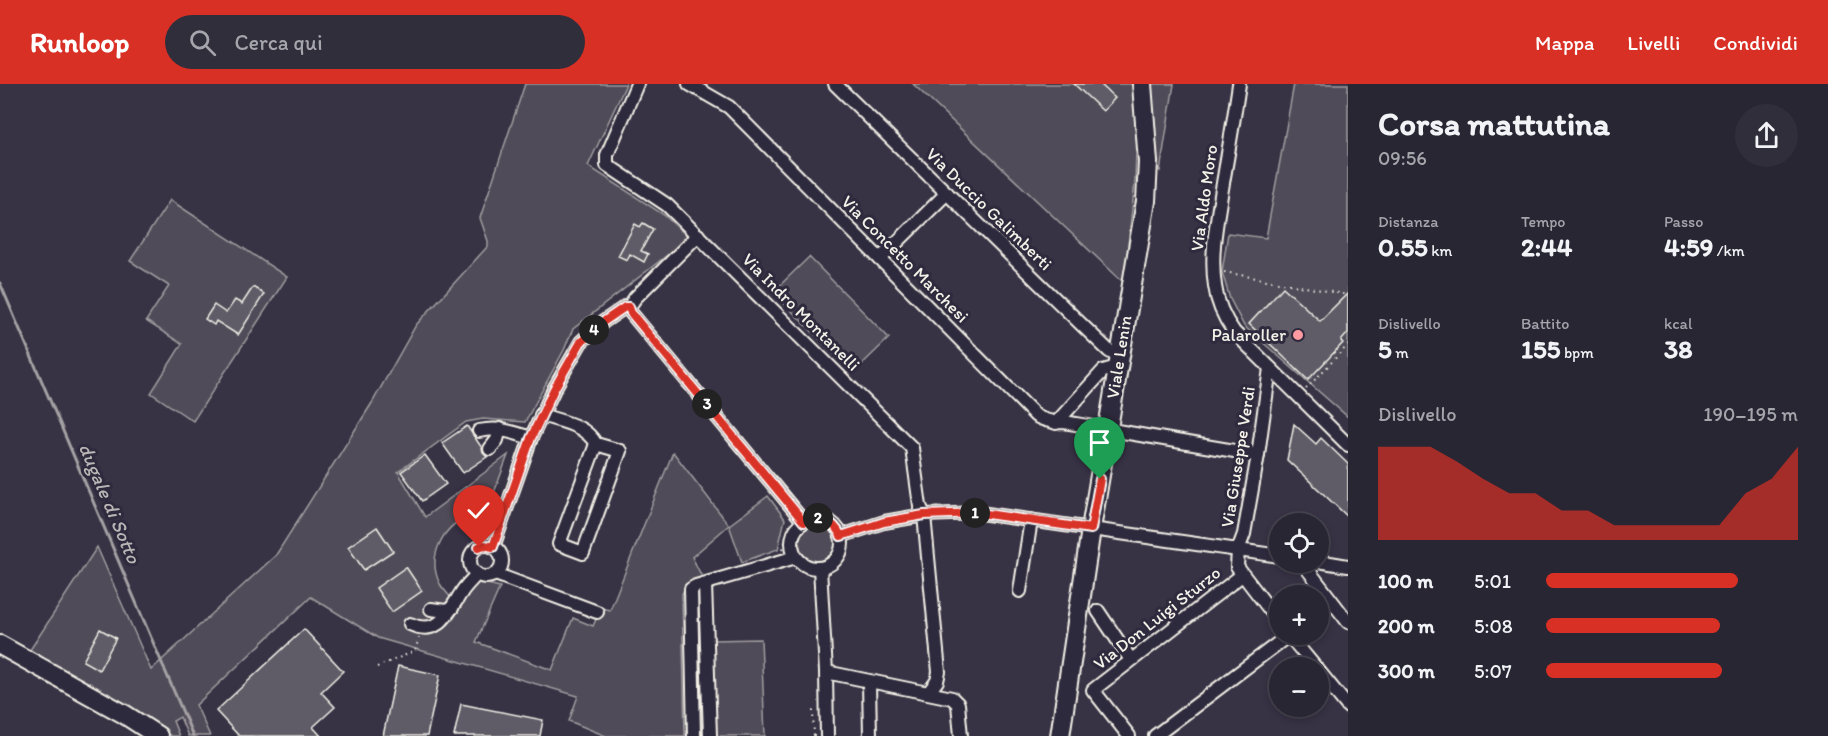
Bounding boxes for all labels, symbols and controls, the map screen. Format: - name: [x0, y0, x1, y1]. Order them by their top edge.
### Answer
- search box: [165, 15, 585, 69]
- text: Runloop: [30, 25, 129, 59]
- icon: search: [186, 26, 219, 59]
- text: Cerca qui: [234, 29, 323, 56]
- text: Mappa: [1535, 30, 1594, 55]
- text: Livelli: [1627, 30, 1680, 55]
- text: Condividi: [1713, 30, 1798, 55]
- text: Corsa mattutina: [1378, 104, 1610, 143]
- button: share: [1735, 104, 1798, 167]
- street label: Via Duccio Galimberti: [921, 143, 1057, 275]
- street label: Via Aldo Moro: [1186, 143, 1222, 253]
- text: 09:56: [1378, 146, 1427, 170]
- street label: Via Concetto Marchesi: [837, 191, 973, 327]
- text: Distanza: [1378, 212, 1438, 231]
- text: Tempo: [1521, 212, 1566, 231]
- text: Passo: [1664, 212, 1703, 231]
- text: 0.55: [1378, 231, 1428, 263]
- text: 2:44: [1521, 231, 1572, 263]
- text: 4:59: [1664, 231, 1713, 263]
- text: km: [1428, 241, 1452, 260]
- text: /km: [1713, 241, 1745, 260]
- street label: Via Indro Montanelli: [737, 248, 865, 376]
- street label: Viale Lenin: [1102, 314, 1136, 400]
- text: Dislivello: [1378, 314, 1441, 333]
- text: Battito: [1521, 314, 1569, 333]
- text: kcal: [1664, 314, 1692, 333]
- pin: 4: [579, 315, 609, 345]
- text: 4: [589, 320, 599, 339]
- place label: Palaroller: [1211, 324, 1286, 346]
- marker: Palaroller: [1291, 328, 1305, 342]
- text: 5: [1378, 333, 1392, 365]
- text: 155: [1521, 333, 1560, 365]
- text: 38: [1664, 333, 1692, 365]
- text: m: [1392, 343, 1409, 362]
- text: bpm: [1560, 343, 1594, 362]
- street label: Via Giuseppe Verdi: [1216, 385, 1260, 529]
- pin: 3: [692, 389, 722, 419]
- text: 3: [703, 394, 711, 413]
- text: Dislivello: [1378, 402, 1457, 426]
- text: 190–195 m: [1703, 402, 1798, 426]
- pin: [1074, 417, 1125, 479]
- icon: arrive: [1083, 426, 1116, 459]
- water label: dugale di Sotto: [74, 439, 146, 568]
- pin: [453, 485, 504, 547]
- icon: check: [462, 494, 495, 527]
- pin: 1: [960, 498, 990, 528]
- pin: 2: [803, 503, 833, 533]
- text: 1: [971, 503, 979, 522]
- text: 2: [814, 508, 822, 527]
- map controls: [1269, 513, 1329, 717]
- button: locate: [1269, 513, 1329, 573]
- street label: Via Don Luigi Sturzo: [1089, 561, 1225, 675]
- text: 100 m: [1378, 569, 1433, 593]
- text: 5:01: [1474, 569, 1511, 593]
- button: +: [1269, 585, 1329, 645]
- text: 200 m: [1378, 614, 1434, 638]
- text: 5:08: [1474, 614, 1513, 638]
- button: −: [1269, 657, 1329, 717]
- text: 300 m: [1378, 659, 1435, 683]
- text: 5:07: [1474, 659, 1512, 683]

